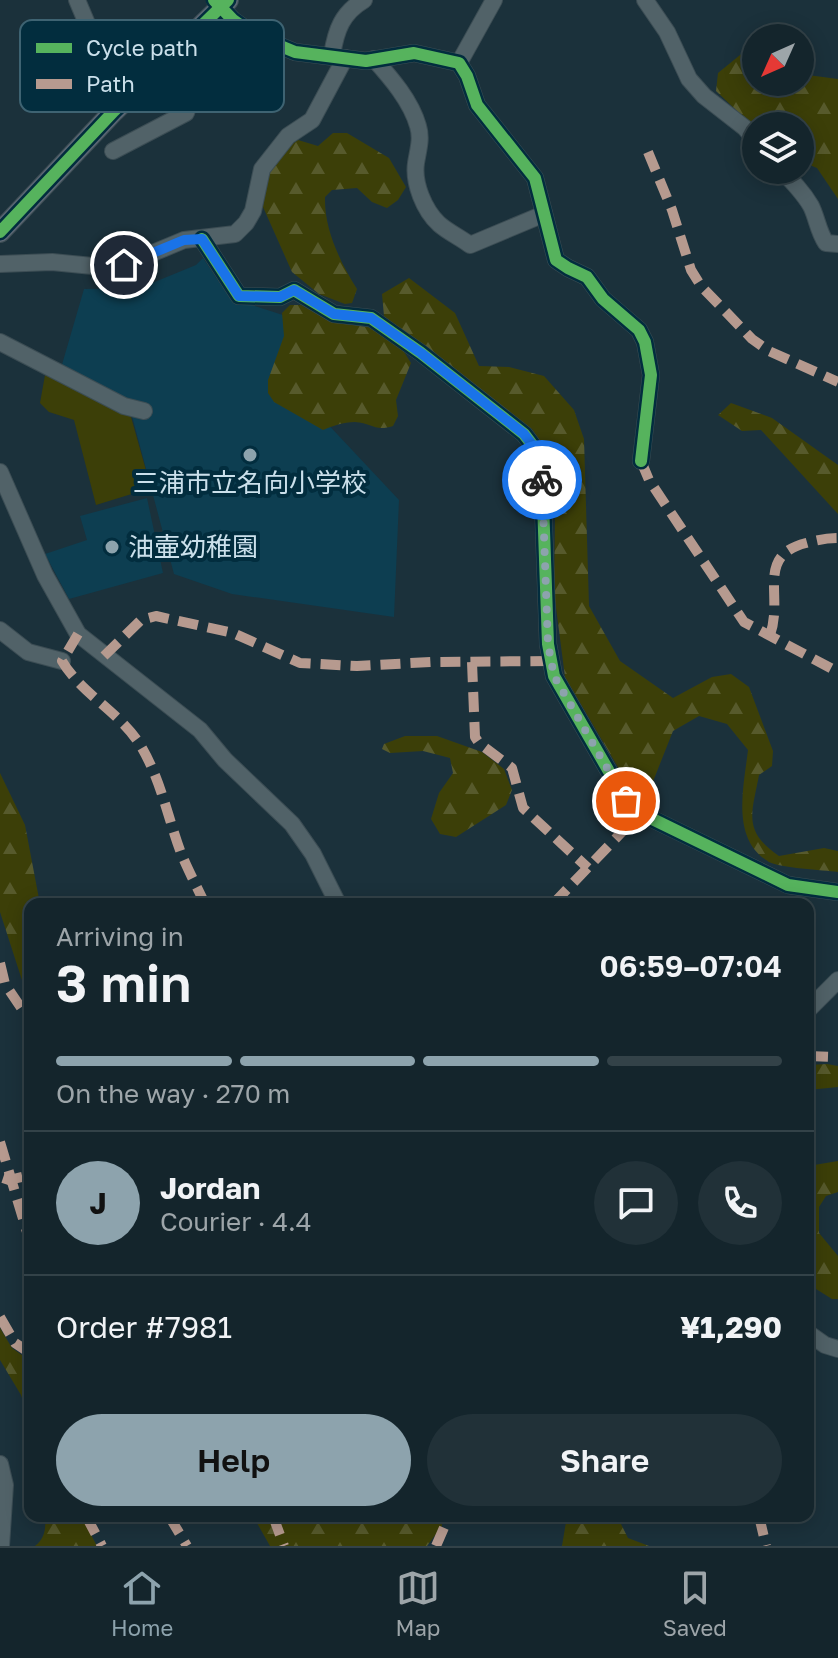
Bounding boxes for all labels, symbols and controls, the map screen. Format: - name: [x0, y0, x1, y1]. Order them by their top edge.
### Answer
- legend: [20, 20, 284, 112]
- north arrow: [742, 24, 814, 96]
- map controls: [742, 24, 814, 184]
- text: Cycle path: [86, 34, 198, 61]
- text: Path: [86, 70, 135, 97]
- button: layers: [742, 112, 814, 184]
- pin: [90, 231, 158, 299]
- icon: home: [102, 243, 146, 287]
- courier: [502, 440, 582, 520]
- marker: 三浦市立名向小学校: [241, 446, 259, 464]
- icon: bike: [520, 458, 564, 502]
- place label: 三浦市立名向小学校: [133, 467, 367, 498]
- place label: 油壷幼稚園: [128, 531, 258, 562]
- marker: 油壷幼稚園: [103, 538, 121, 556]
- pin: [592, 767, 660, 835]
- icon: bag: [604, 779, 648, 823]
- text: Arriving in: [56, 921, 184, 952]
- text: 06:59–07:04: [600, 948, 782, 984]
- text: 3 min: [56, 951, 191, 1013]
- text: On the way · 270 m: [56, 1078, 290, 1109]
- button: chat: [594, 1161, 678, 1245]
- button: phone: [698, 1161, 782, 1245]
- text: Jordan: [160, 1170, 260, 1206]
- text: J: [89, 1185, 107, 1221]
- text: Courier · 4.4: [160, 1206, 312, 1237]
- text: Order #7981: [56, 1309, 232, 1345]
- text: ¥1,290: [680, 1309, 782, 1345]
- button: Help: [56, 1414, 411, 1506]
- button: Share: [427, 1414, 782, 1506]
- tab: Home: [111, 1566, 173, 1641]
- tab: Map: [396, 1566, 440, 1641]
- tab: Saved: [663, 1566, 727, 1641]

